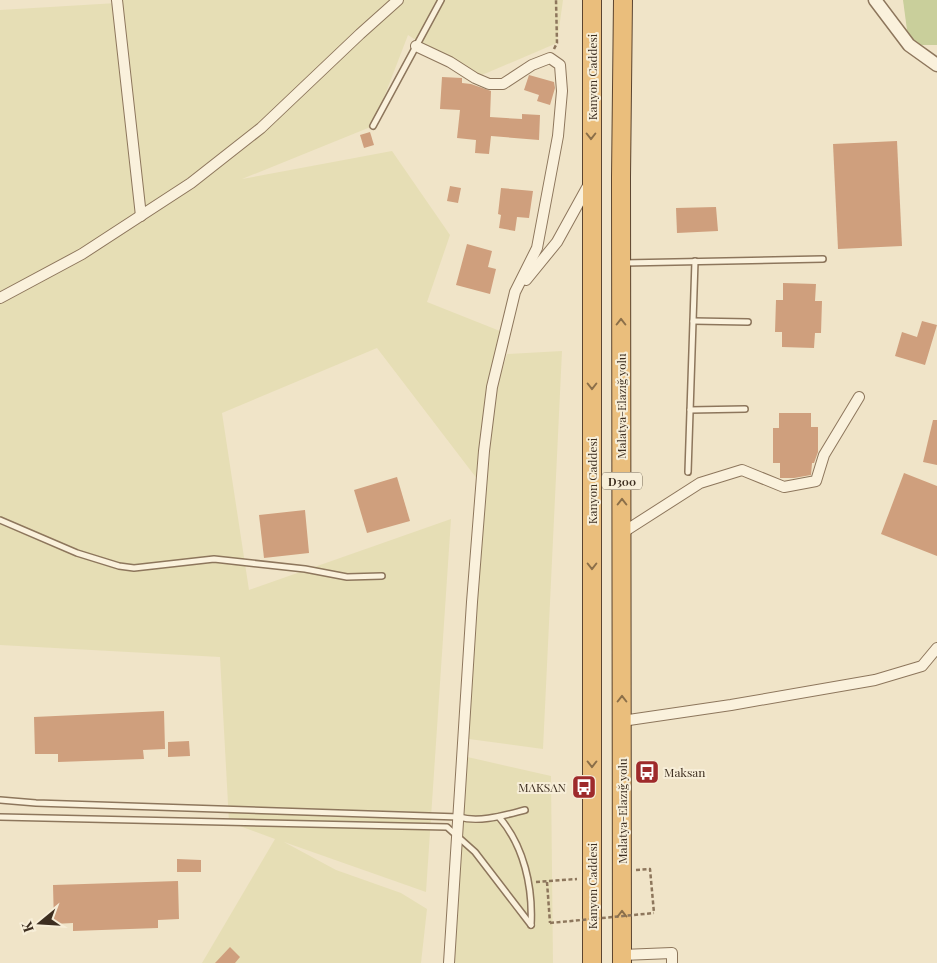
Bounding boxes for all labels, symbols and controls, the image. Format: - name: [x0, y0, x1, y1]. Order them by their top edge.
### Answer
- street label: Kanyon Caddesi: [584, 33, 600, 120]
- one-way arrow: [586, 132, 597, 140]
- one-way arrow: [616, 318, 626, 326]
- street label: Malatya-Elazığ yolu: [613, 353, 629, 459]
- one-way arrow: [587, 382, 597, 390]
- street label: Kanyon Caddesi: [584, 437, 600, 524]
- road number: D300: [602, 472, 642, 490]
- one-way arrow: [617, 498, 627, 506]
- one-way arrow: [587, 562, 597, 570]
- one-way arrow: [617, 695, 627, 703]
- street label: Malatya-Elazığ yolu: [614, 758, 630, 864]
- bus stop icon: Maksan: [634, 759, 660, 785]
- one-way arrow: [587, 760, 597, 768]
- place label: Maksan: [664, 764, 705, 780]
- bus stop icon: MAKSAN: [571, 774, 597, 800]
- place label: MAKSAN: [518, 779, 567, 795]
- street label: Kanyon Caddesi: [584, 842, 600, 929]
- north arrow: [15, 898, 65, 948]
- one-way arrow: [617, 910, 627, 918]
- text: K: [16, 919, 38, 935]

